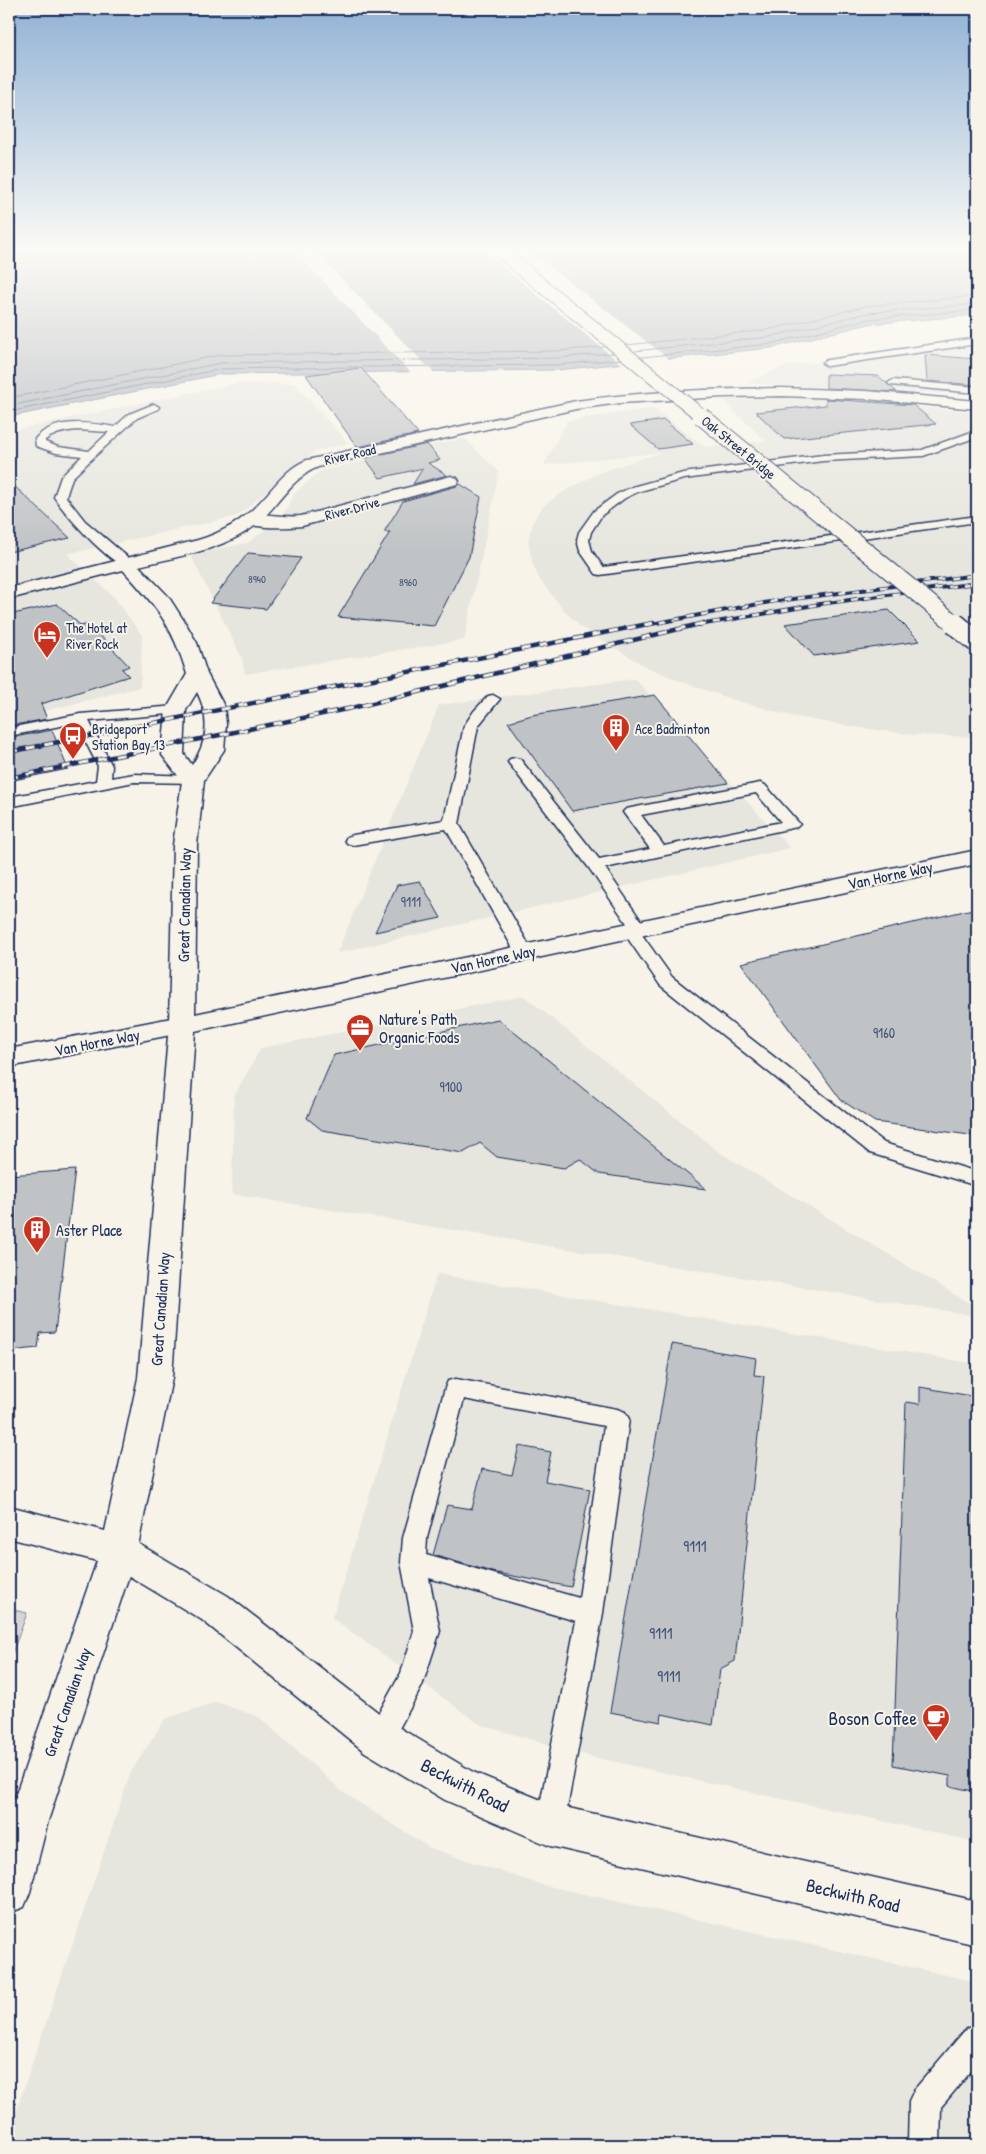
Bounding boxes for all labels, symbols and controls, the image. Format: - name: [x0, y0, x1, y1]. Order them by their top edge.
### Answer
- street label: Oak Street Bridge: [697, 411, 781, 484]
- street label: River Road: [322, 439, 378, 469]
- street label: River Drive: [323, 492, 382, 524]
- house number: 8940: [248, 572, 266, 586]
- house number: 8960: [399, 575, 417, 589]
- place label: The Hotel at River Rock: [66, 618, 127, 653]
- hotel icon: The Hotel at River Rock: [32, 620, 62, 659]
- building icon: Ace Badminton: [601, 713, 631, 752]
- place label: Bridgeport Station Bay 13: [92, 719, 165, 755]
- place label: Ace Badminton: [635, 719, 710, 738]
- bus stop icon: Bridgeport Station Bay 13: [58, 721, 88, 760]
- street label: Great Canadian Way: [172, 848, 196, 962]
- street label: Van Horne Way: [845, 855, 935, 895]
- house number: 9111: [401, 892, 421, 911]
- street label: Van Horne Way: [448, 939, 538, 979]
- place label: Nature's Path Organic Foods: [379, 1008, 459, 1048]
- office icon: Nature's Path Organic Foods: [345, 1013, 375, 1052]
- street label: Van Horne Way: [52, 1023, 142, 1061]
- house number: 9160: [873, 1023, 895, 1042]
- house number: 9100: [440, 1077, 462, 1096]
- building icon: Aster Place: [22, 1215, 52, 1254]
- place label: Aster Place: [56, 1219, 123, 1241]
- street label: Great Canadian Way: [145, 1251, 175, 1367]
- house number: 9111: [683, 1535, 707, 1557]
- house number: 9111: [649, 1622, 673, 1644]
- street label: Great Canadian Way: [38, 1644, 96, 1760]
- house number: 9111: [657, 1665, 681, 1687]
- cafe icon: Boson Coffee: [921, 1703, 951, 1742]
- place label: Boson Coffee: [829, 1705, 917, 1731]
- street label: Beckwith Road: [417, 1752, 514, 1819]
- street label: Beckwith Road: [804, 1872, 903, 1919]

